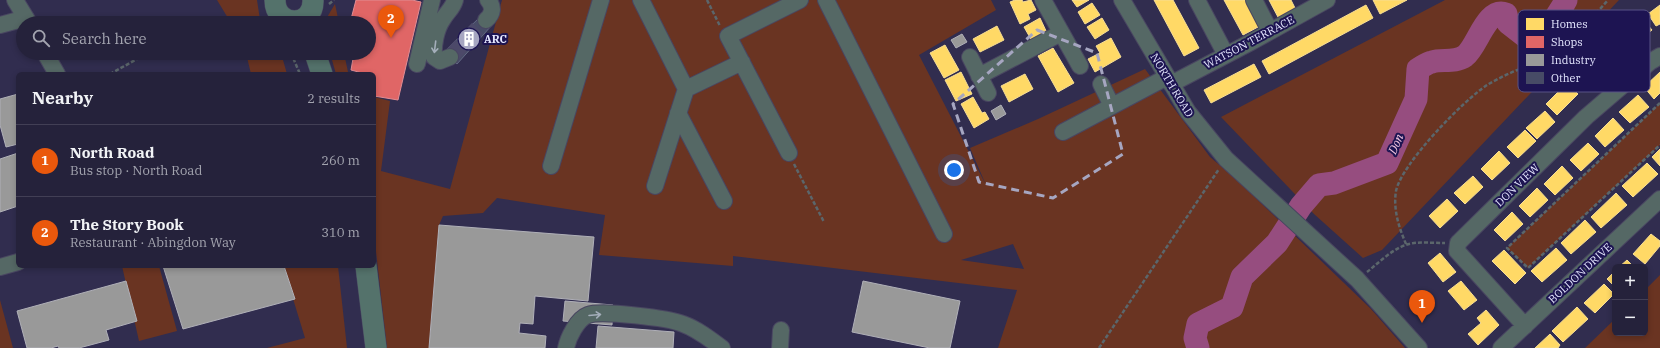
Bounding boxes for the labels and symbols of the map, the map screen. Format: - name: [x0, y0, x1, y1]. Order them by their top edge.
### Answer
- pin: 2: [378, 5, 404, 38]
- legend: [1518, 10, 1650, 92]
- street label: WATSON TERRACE: [1201, 12, 1297, 72]
- text: Homes: [1551, 17, 1588, 31]
- building icon: ARC: [456, 26, 482, 52]
- place label: ARC: [484, 32, 507, 46]
- text: Shops: [1551, 35, 1583, 49]
- one-way arrow: [431, 41, 439, 54]
- street label: NORTH ROAD: [1147, 50, 1197, 120]
- text: Industry: [1551, 53, 1596, 67]
- text: Other: [1551, 71, 1581, 85]
- water label: Don: [1384, 131, 1407, 157]
- your location: [944, 160, 964, 180]
- street label: DON VIEW: [1492, 160, 1542, 209]
- street label: BOLDON DRIVE: [1545, 240, 1615, 306]
- pin: 1: [1409, 290, 1435, 323]
- one-way arrow: [588, 311, 601, 318]

